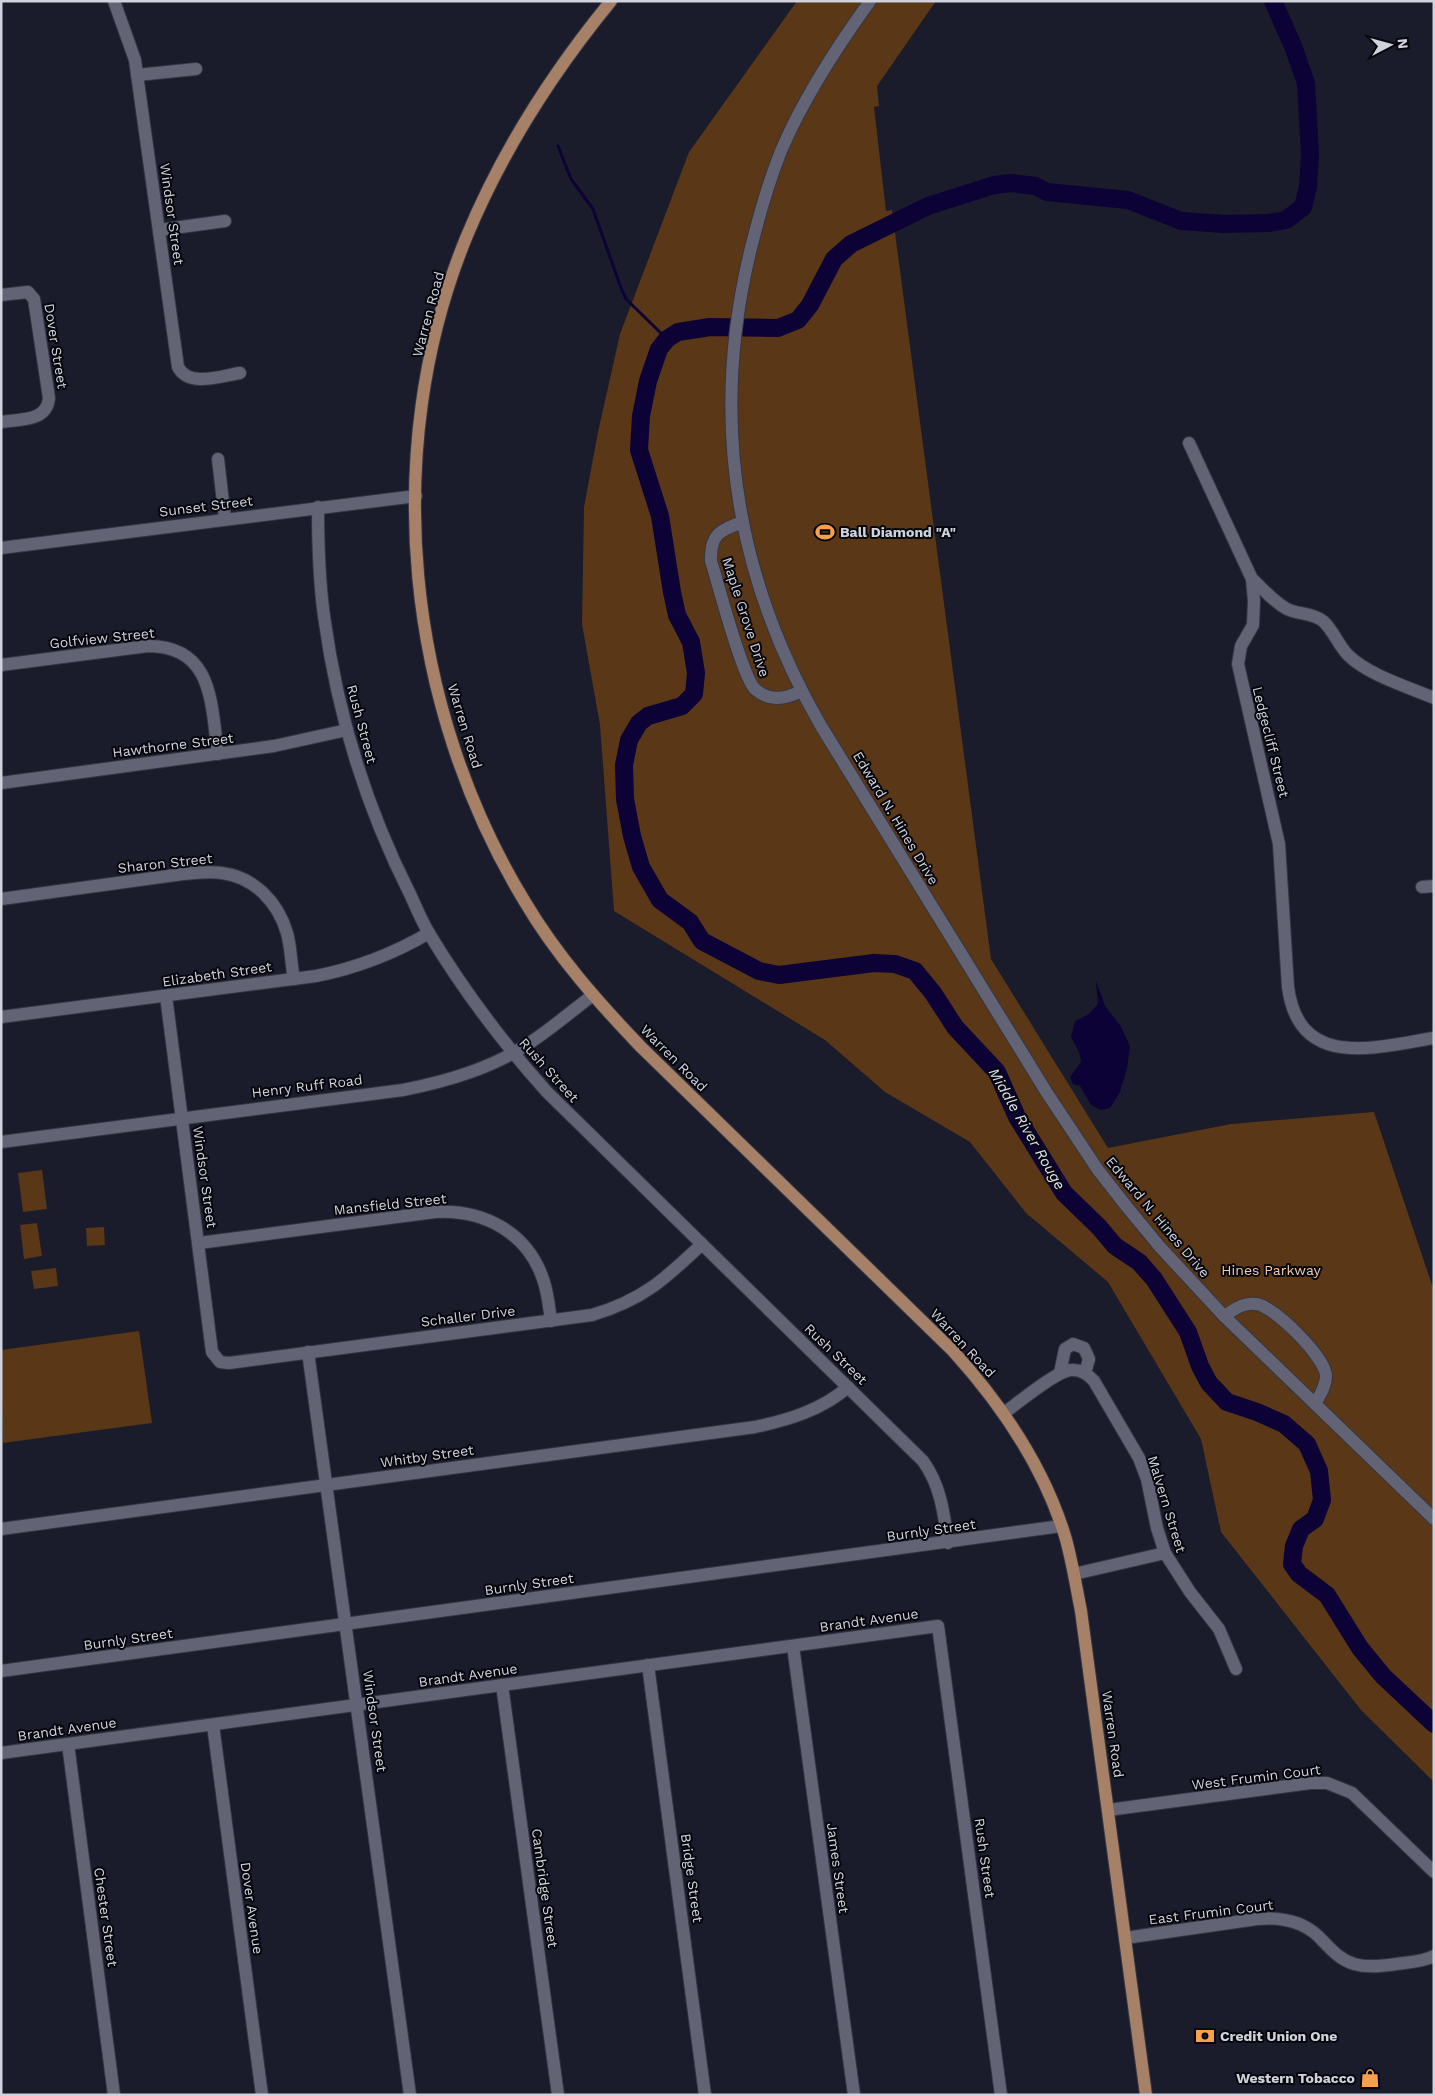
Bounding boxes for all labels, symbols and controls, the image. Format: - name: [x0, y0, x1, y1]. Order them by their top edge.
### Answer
- north arrow: [1365, 20, 1415, 70]
- text: N: [1394, 38, 1411, 50]
- street label: Windsor Street: [157, 162, 187, 266]
- street label: Warren Road: [409, 270, 447, 358]
- street label: Dover Street: [41, 302, 71, 390]
- street label: Sunset Street: [158, 492, 254, 520]
- sports icon: Ball Diamond "A": [814, 521, 836, 543]
- place label: Ball Diamond "A": [840, 524, 956, 540]
- street label: Maple Grove Drive: [719, 555, 773, 679]
- street label: Golfview Street: [49, 625, 155, 651]
- street label: Warren Road: [445, 682, 485, 770]
- street label: Rush Street: [344, 683, 380, 765]
- street label: Ledgecliff Street: [1249, 685, 1293, 799]
- street label: Hawthorne Street: [111, 730, 235, 760]
- street label: Edward N. Hines Drive: [850, 749, 942, 887]
- street label: Sharon Street: [117, 850, 213, 876]
- street label: Elizabeth Street: [161, 958, 273, 990]
- street label: Warren Road: [637, 1021, 711, 1095]
- street label: Rush Street: [516, 1035, 582, 1105]
- water label: Middle River Rouge: [985, 1065, 1069, 1193]
- street label: Henry Ruff Road: [251, 1071, 363, 1101]
- street label: Windsor Street: [190, 1125, 220, 1229]
- street label: Edward N. Hines Drive: [1103, 1153, 1213, 1281]
- street label: Mansfield Street: [333, 1190, 447, 1218]
- park label: Hines Parkway: [1221, 1262, 1321, 1278]
- street label: Schaller Drive: [420, 1302, 516, 1330]
- street label: Warren Road: [927, 1305, 999, 1381]
- street label: Rush Street: [801, 1320, 871, 1388]
- street label: Whitby Street: [379, 1442, 475, 1470]
- street label: Malvern Street: [1145, 1454, 1189, 1554]
- street label: Burnly Street: [885, 1516, 977, 1544]
- street label: Burnly Street: [483, 1570, 575, 1598]
- street label: Brandt Avenue: [819, 1605, 919, 1635]
- street label: Burnly Street: [82, 1625, 174, 1653]
- street label: Brandt Avenue: [418, 1660, 518, 1690]
- street label: Windsor Street: [360, 1669, 390, 1773]
- street label: Warren Road: [1099, 1689, 1127, 1779]
- street label: Brandt Avenue: [17, 1714, 117, 1744]
- street label: West Frumin Court: [1191, 1761, 1321, 1793]
- street label: Rush Street: [971, 1817, 999, 1899]
- street label: James Street: [824, 1822, 852, 1914]
- street label: Cambridge Street: [529, 1827, 561, 1949]
- street label: Bridge Street: [678, 1832, 706, 1924]
- street label: Dover Avenue: [238, 1861, 266, 1955]
- street label: Chester Street: [91, 1866, 121, 1968]
- street label: East Frumin Court: [1148, 1896, 1274, 1928]
- bank icon: Credit Union One: [1194, 2025, 1216, 2047]
- place label: Credit Union One: [1220, 2028, 1337, 2044]
- shop icon: Western Tobacco: [1359, 2067, 1381, 2089]
- place label: Western Tobacco: [1236, 2070, 1355, 2086]

